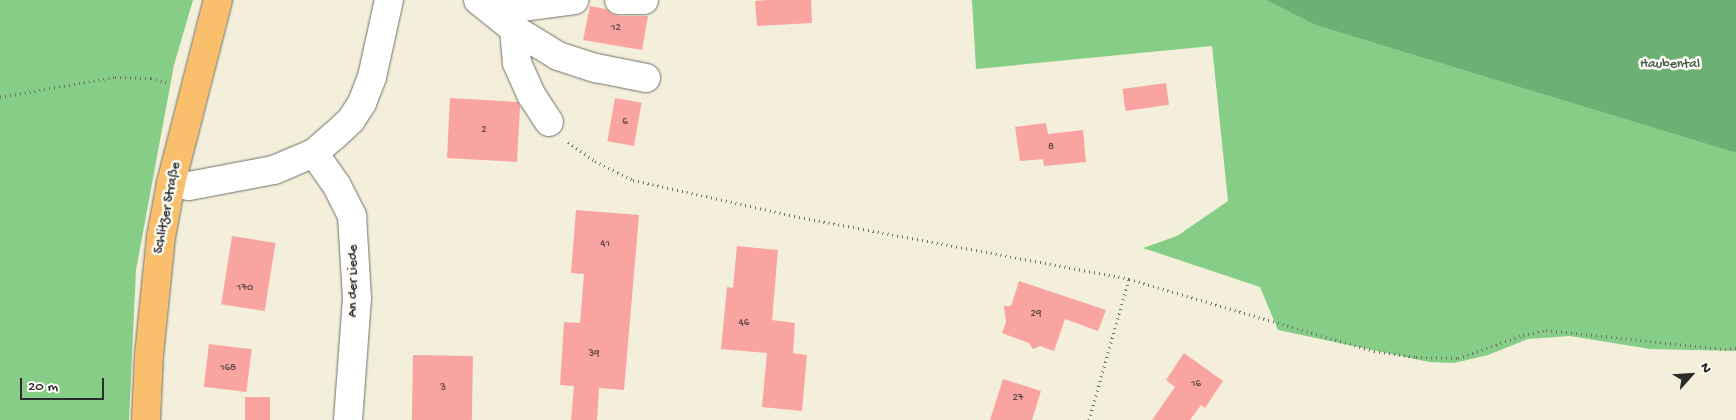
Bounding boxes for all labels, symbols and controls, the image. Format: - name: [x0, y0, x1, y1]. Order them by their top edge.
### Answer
- house number: 12: [611, 21, 621, 35]
- park label: Haubental: [1640, 57, 1700, 73]
- house number: 6: [622, 115, 628, 129]
- house number: 2: [481, 123, 487, 137]
- house number: 8: [1048, 140, 1054, 154]
- street label: Schlitzer Straße: [151, 161, 185, 255]
- house number: 41: [600, 237, 610, 251]
- street label: An der Liede: [346, 245, 362, 317]
- house number: 170: [237, 281, 253, 295]
- house number: 29: [1031, 307, 1041, 321]
- house number: 46: [739, 316, 749, 330]
- house number: 39: [588, 347, 600, 361]
- north arrow: [1666, 350, 1716, 400]
- text: N: [1695, 360, 1715, 376]
- house number: 168: [220, 361, 236, 375]
- scale bar: [22, 368, 106, 400]
- house number: 16: [1191, 377, 1201, 391]
- text: 20 m: [28, 378, 58, 396]
- house number: 3: [440, 381, 446, 395]
- house number: 27: [1012, 391, 1024, 405]

